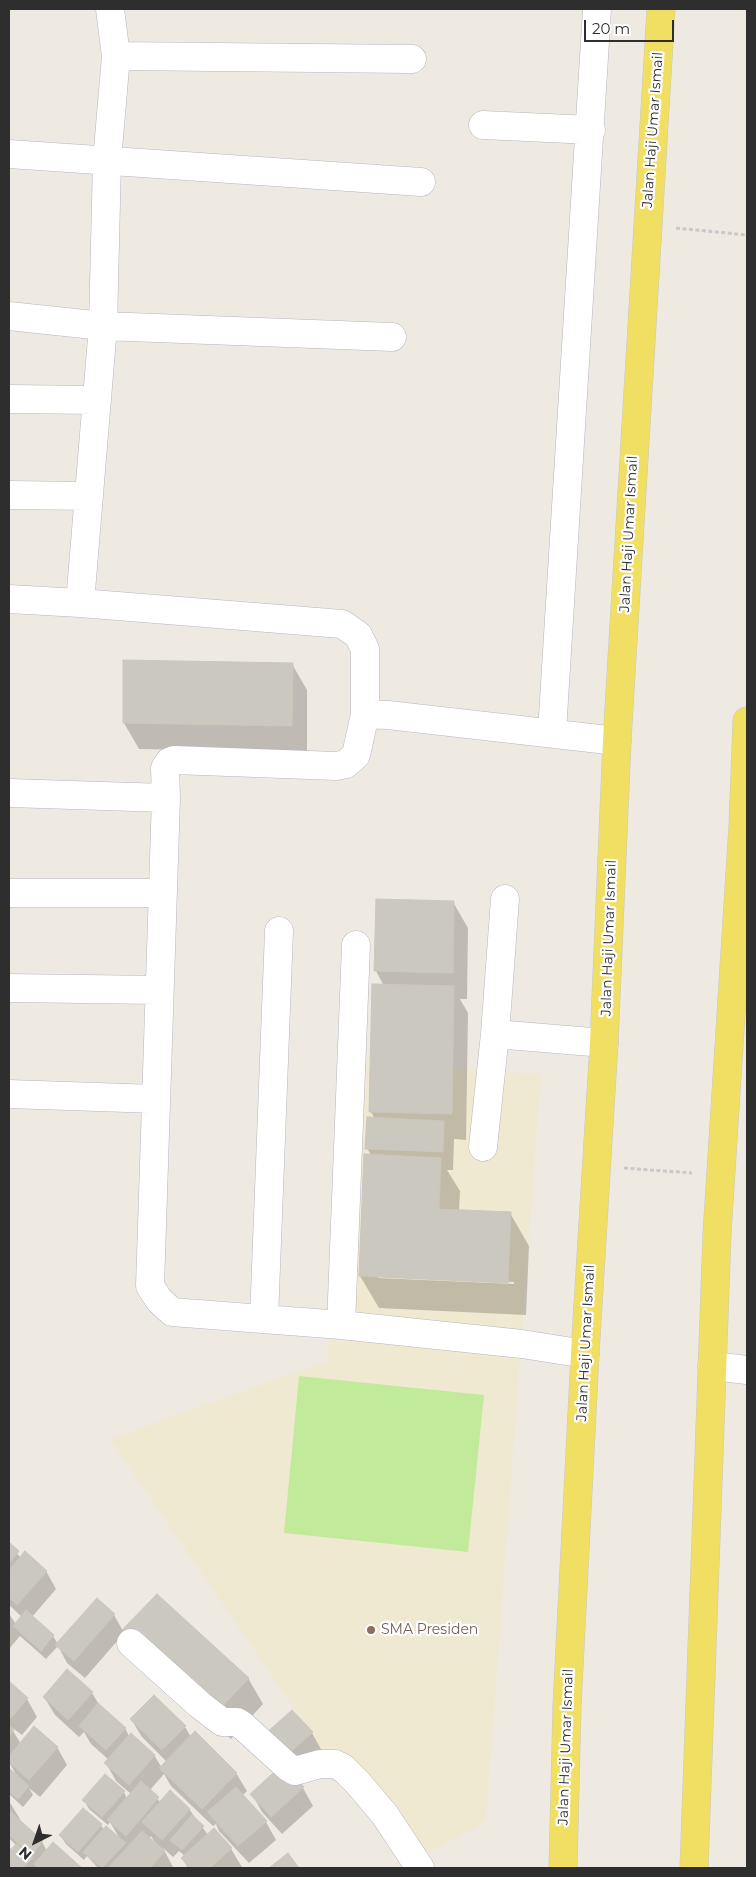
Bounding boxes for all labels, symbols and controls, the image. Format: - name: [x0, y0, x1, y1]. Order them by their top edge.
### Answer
- scale bar: [586, 10, 676, 42]
- text: 20 m: [592, 19, 630, 38]
- street label: Jalan Haji Umar Ismail: [639, 51, 667, 209]
- street label: Jalan Haji Umar Ismail: [617, 455, 641, 613]
- street label: Jalan Haji Umar Ismail: [598, 859, 620, 1017]
- street label: Jalan Haji Umar Ismail: [574, 1264, 598, 1422]
- place label: SMA Presiden: [381, 1622, 478, 1638]
- marker: SMA Presiden: [365, 1624, 377, 1636]
- street label: Jalan Haji Umar Ismail: [555, 1668, 577, 1826]
- north arrow: [10, 1817, 60, 1867]
- text: N: [15, 1843, 35, 1864]

